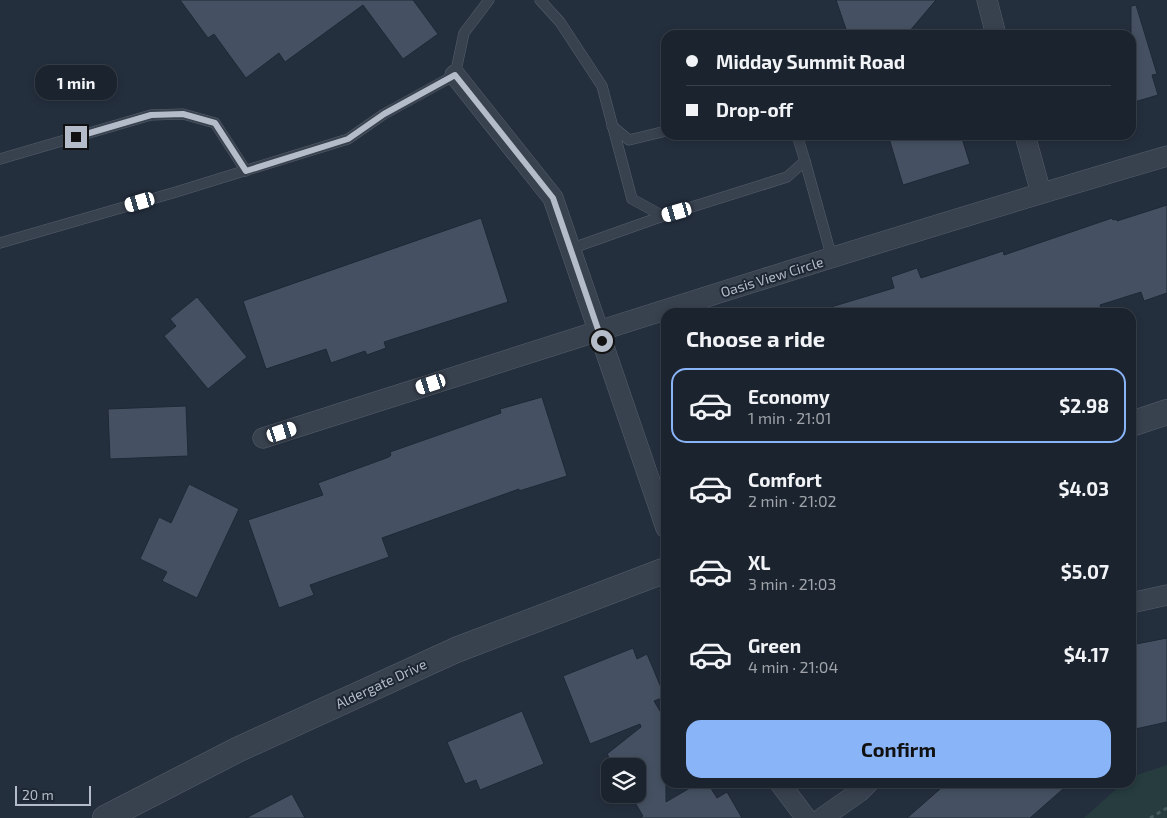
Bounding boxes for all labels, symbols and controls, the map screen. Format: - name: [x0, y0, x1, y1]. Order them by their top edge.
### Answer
- text: Midday Summit Road: [716, 50, 905, 73]
- callout: 1 min: [35, 64, 117, 100]
- text: 1 min: [57, 73, 95, 92]
- text: Drop-off: [716, 98, 793, 121]
- route end: [65, 126, 87, 148]
- car: [123, 191, 156, 213]
- car: [660, 201, 693, 223]
- street label: Oasis View Circle: [718, 253, 825, 300]
- text: Choose a ride: [686, 325, 825, 351]
- route start: [591, 330, 613, 352]
- car: [414, 372, 447, 396]
- icon: car: [688, 383, 733, 428]
- text: Economy: [748, 385, 830, 408]
- text: $2.98: [1059, 394, 1109, 417]
- text: 1 min · 21:01: [748, 408, 831, 427]
- car: [265, 420, 298, 444]
- icon: car: [688, 466, 733, 511]
- text: Comfort: [748, 468, 822, 491]
- text: $4.03: [1058, 477, 1109, 500]
- text: 2 min · 21:02: [748, 491, 837, 510]
- icon: car: [688, 549, 733, 594]
- text: XL: [748, 551, 770, 574]
- text: $5.07: [1061, 560, 1109, 583]
- text: 3 min · 21:03: [748, 574, 836, 593]
- icon: car: [688, 632, 733, 677]
- text: Green: [748, 634, 801, 657]
- text: $4.17: [1064, 643, 1109, 666]
- street label: Aldergate Drive: [333, 655, 429, 712]
- text: 4 min · 21:04: [748, 657, 838, 676]
- button: Confirm: [686, 720, 1111, 778]
- map controls: [601, 758, 646, 803]
- button: layers: [601, 758, 646, 803]
- scale bar: [15, 783, 91, 806]
- text: 20 m: [22, 786, 54, 803]

